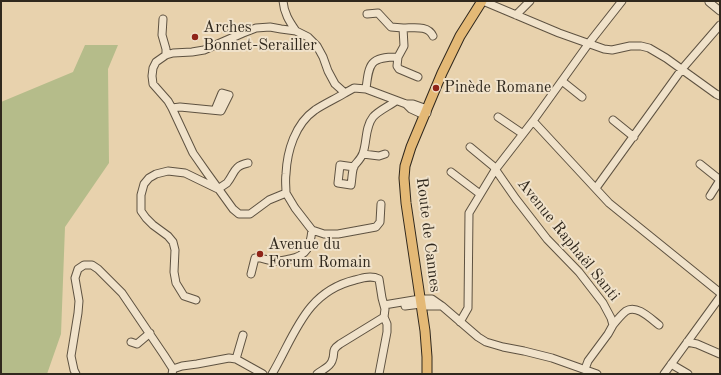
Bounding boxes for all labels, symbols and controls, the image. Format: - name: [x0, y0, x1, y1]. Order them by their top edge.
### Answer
- place label: Arches Bonnet-Serailler: [203, 18, 317, 56]
- marker: Arches Bonnet-Serailler: [190, 32, 200, 42]
- place label: Pinède Romane: [444, 78, 551, 98]
- marker: Pinède Romane: [431, 83, 441, 93]
- street label: Avenue Raphaël Santi: [513, 175, 623, 305]
- street label: Route de Cannes: [411, 176, 445, 294]
- place label: Avenue du Forum Romain: [268, 235, 371, 273]
- marker: Avenue du Forum Romain: [255, 249, 265, 259]

